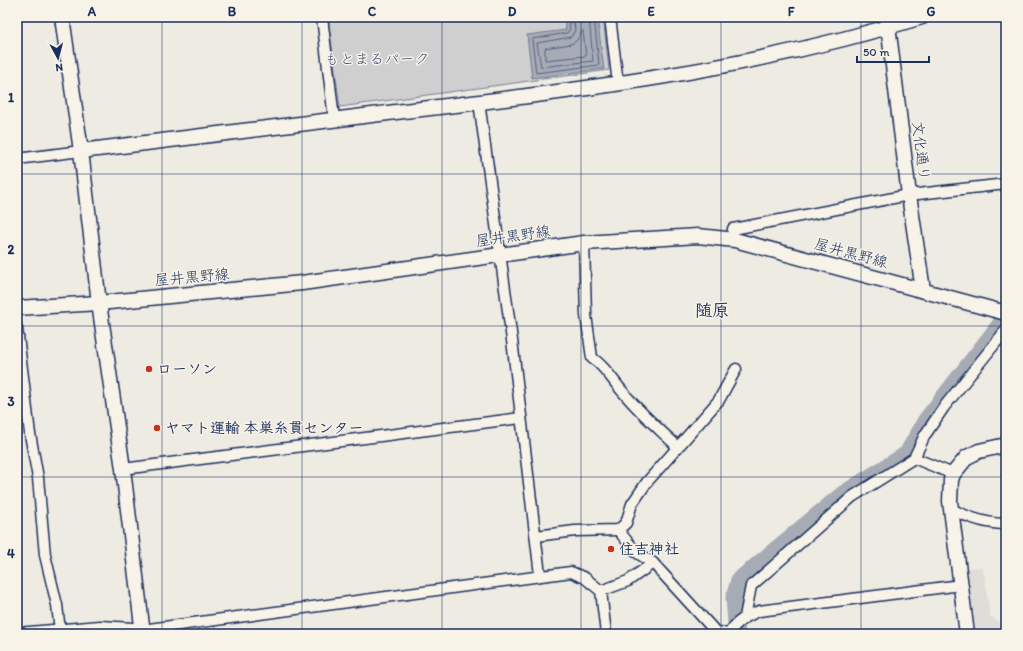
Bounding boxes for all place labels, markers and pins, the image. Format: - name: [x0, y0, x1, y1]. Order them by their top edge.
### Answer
- place label: ローソン: [157, 360, 217, 378]
- marker: ローソン: [144, 364, 154, 374]
- place label: ヤマト運輸 本巣糸貫センター: [165, 419, 363, 437]
- marker: ヤマト運輸 本巣糸貫センター: [152, 423, 162, 433]
- place label: 住吉神社: [619, 540, 679, 558]
- marker: 住吉神社: [606, 544, 616, 554]

